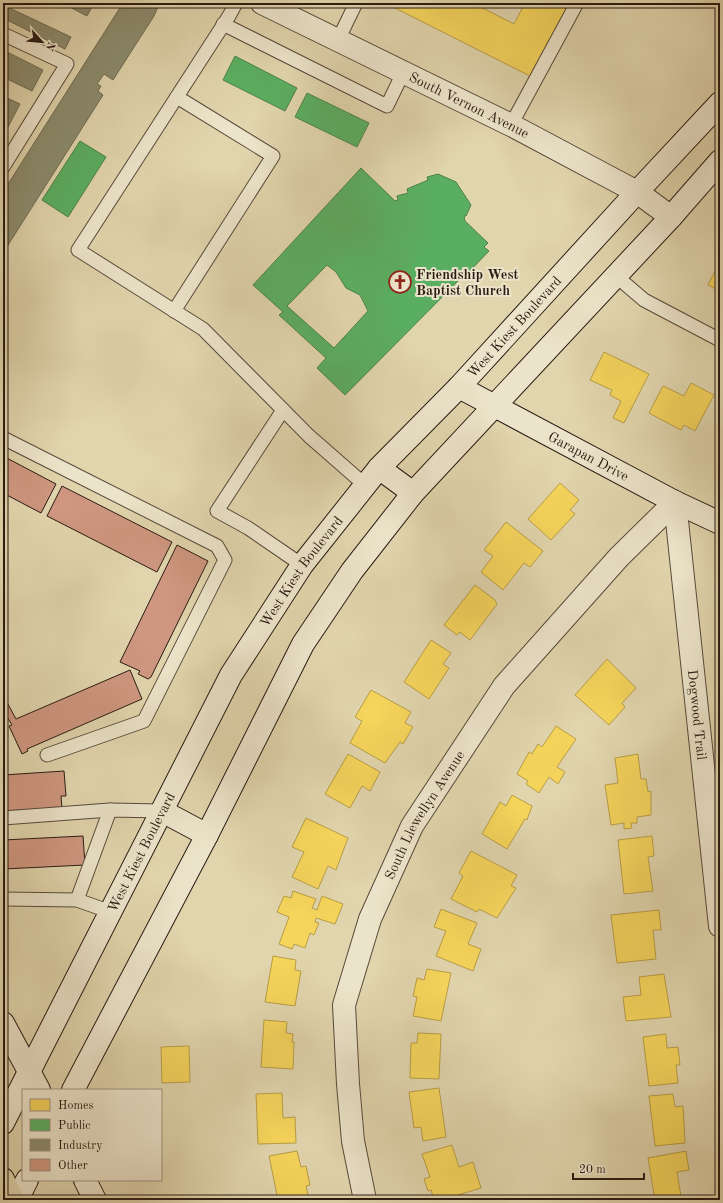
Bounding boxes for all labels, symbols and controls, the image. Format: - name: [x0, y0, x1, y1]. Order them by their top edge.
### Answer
- north arrow: [22, 22, 62, 62]
- text: N: [42, 40, 56, 53]
- street label: South Vernon Avenue: [407, 70, 531, 141]
- place label: Friendship West Baptist Church: [416, 268, 519, 298]
- church icon: Friendship West Baptist Church: [387, 269, 413, 295]
- street label: West Kiest Boulevard: [465, 274, 564, 381]
- street label: Garapan Drive: [546, 430, 631, 484]
- street label: West Kiest Boulevard: [258, 514, 346, 630]
- street label: Dogwood Trail: [685, 669, 708, 761]
- street label: South Llewellyn Avenue: [383, 748, 468, 882]
- street label: West Kiest Boulevard: [106, 791, 178, 915]
- legend: [22, 1089, 162, 1181]
- text: Homes: [58, 1100, 94, 1112]
- text: Public: [58, 1120, 90, 1132]
- text: Industry: [58, 1140, 103, 1152]
- scale bar: [573, 1155, 644, 1181]
- text: Other: [58, 1160, 88, 1172]
- text: 20 m: [579, 1164, 606, 1176]

